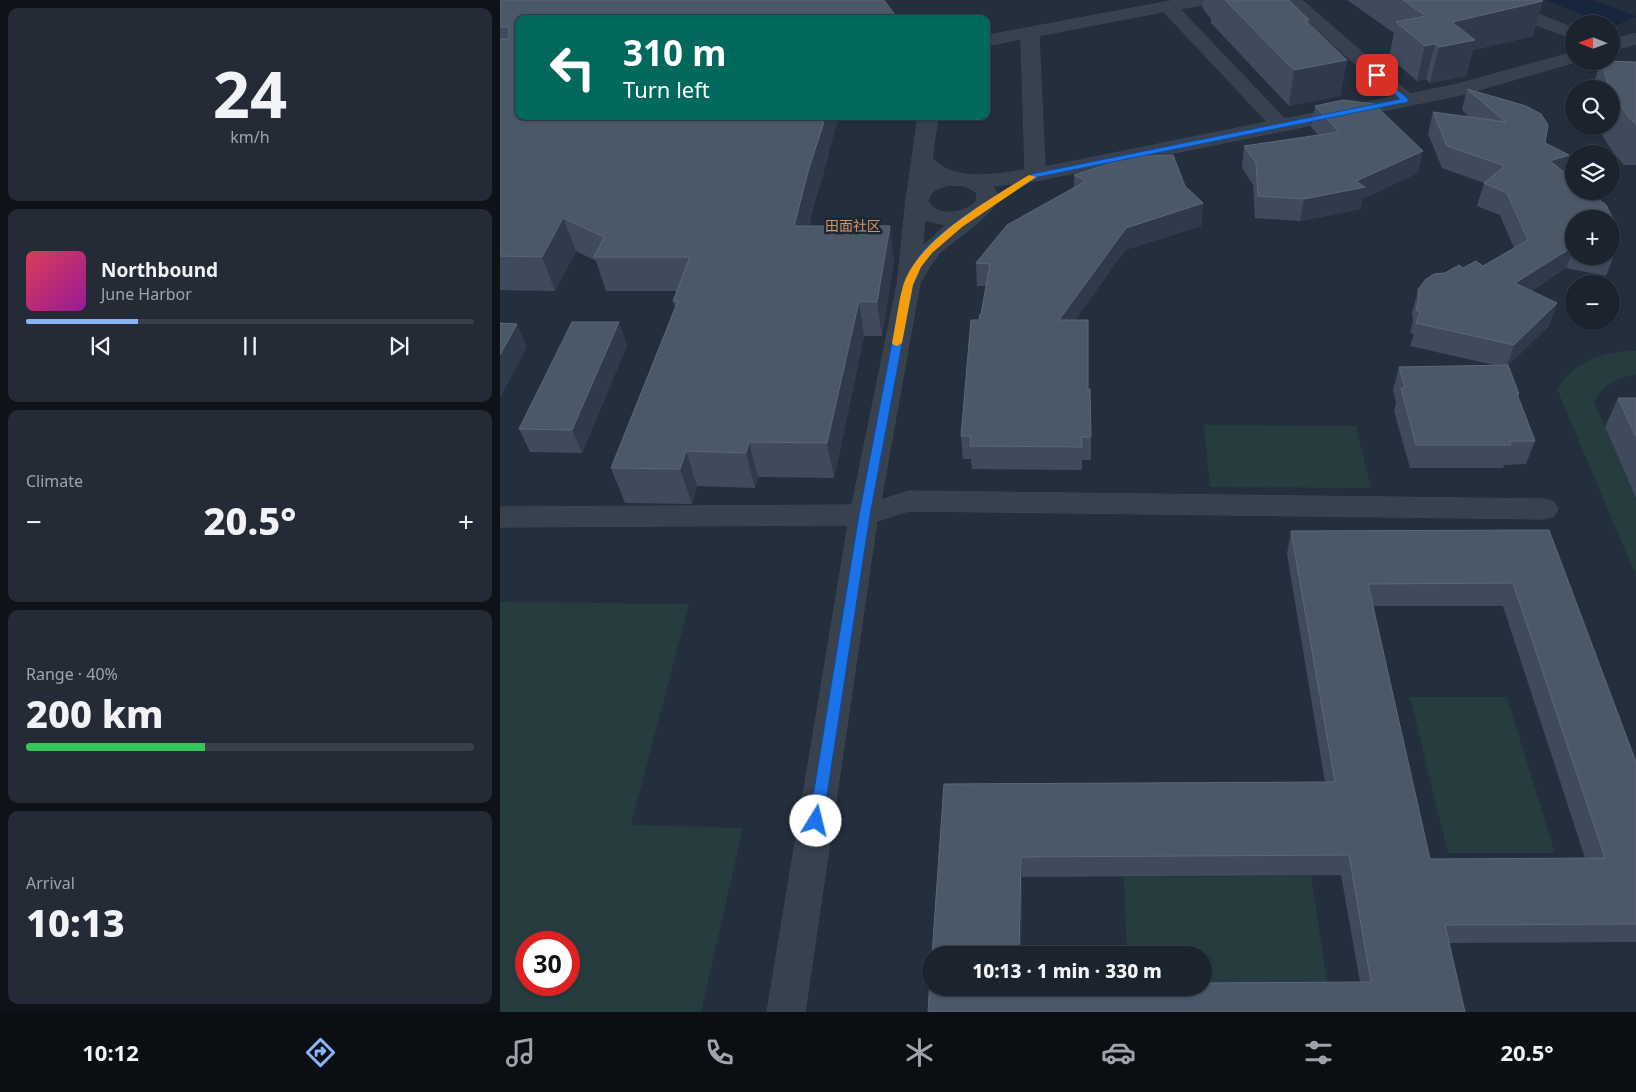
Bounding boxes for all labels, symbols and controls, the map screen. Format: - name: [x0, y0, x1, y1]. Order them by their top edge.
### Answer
- north arrow: [1565, 15, 1620, 70]
- map controls: [1565, 15, 1620, 330]
- text: 310 m: [623, 29, 726, 76]
- icon: left: [540, 35, 605, 100]
- text: 24: [213, 49, 287, 137]
- pin: [1356, 54, 1398, 96]
- icon: arrive: [1363, 61, 1391, 89]
- text: Turn left: [623, 74, 710, 104]
- button: search: [1565, 80, 1620, 135]
- text: km/h: [230, 126, 270, 148]
- button: layers: [1565, 145, 1620, 200]
- button: +: [1565, 210, 1620, 265]
- district label: 田面社区: [825, 216, 881, 235]
- text: Northbound: [101, 257, 218, 283]
- button: −: [1565, 275, 1620, 330]
- text: June Harbor: [101, 283, 192, 305]
- icon: previous: [87, 332, 115, 360]
- icon: pause: [236, 332, 264, 360]
- icon: next: [385, 332, 413, 360]
- text: Climate: [26, 470, 83, 492]
- text: 20.5°: [204, 494, 296, 546]
- text: −: [26, 502, 42, 540]
- text: +: [458, 502, 474, 540]
- text: Range · 40%: [26, 663, 118, 685]
- text: 200 km: [26, 687, 164, 739]
- position arrow: [789, 794, 841, 846]
- text: Arrival: [26, 872, 75, 894]
- text: 10:13: [26, 896, 125, 948]
- speed limit sign: 30: [515, 931, 580, 996]
- text: 10:13 · 1 min · 330 m: [972, 958, 1162, 984]
- icon: directions: [303, 1035, 338, 1070]
- icon: music: [503, 1035, 538, 1070]
- icon: phone: [702, 1035, 737, 1070]
- icon: climate: [902, 1035, 937, 1070]
- icon: car: [1101, 1035, 1136, 1070]
- icon: filters: [1301, 1035, 1336, 1070]
- text: 10:12: [82, 1037, 139, 1067]
- text: 20.5°: [1500, 1037, 1554, 1067]

